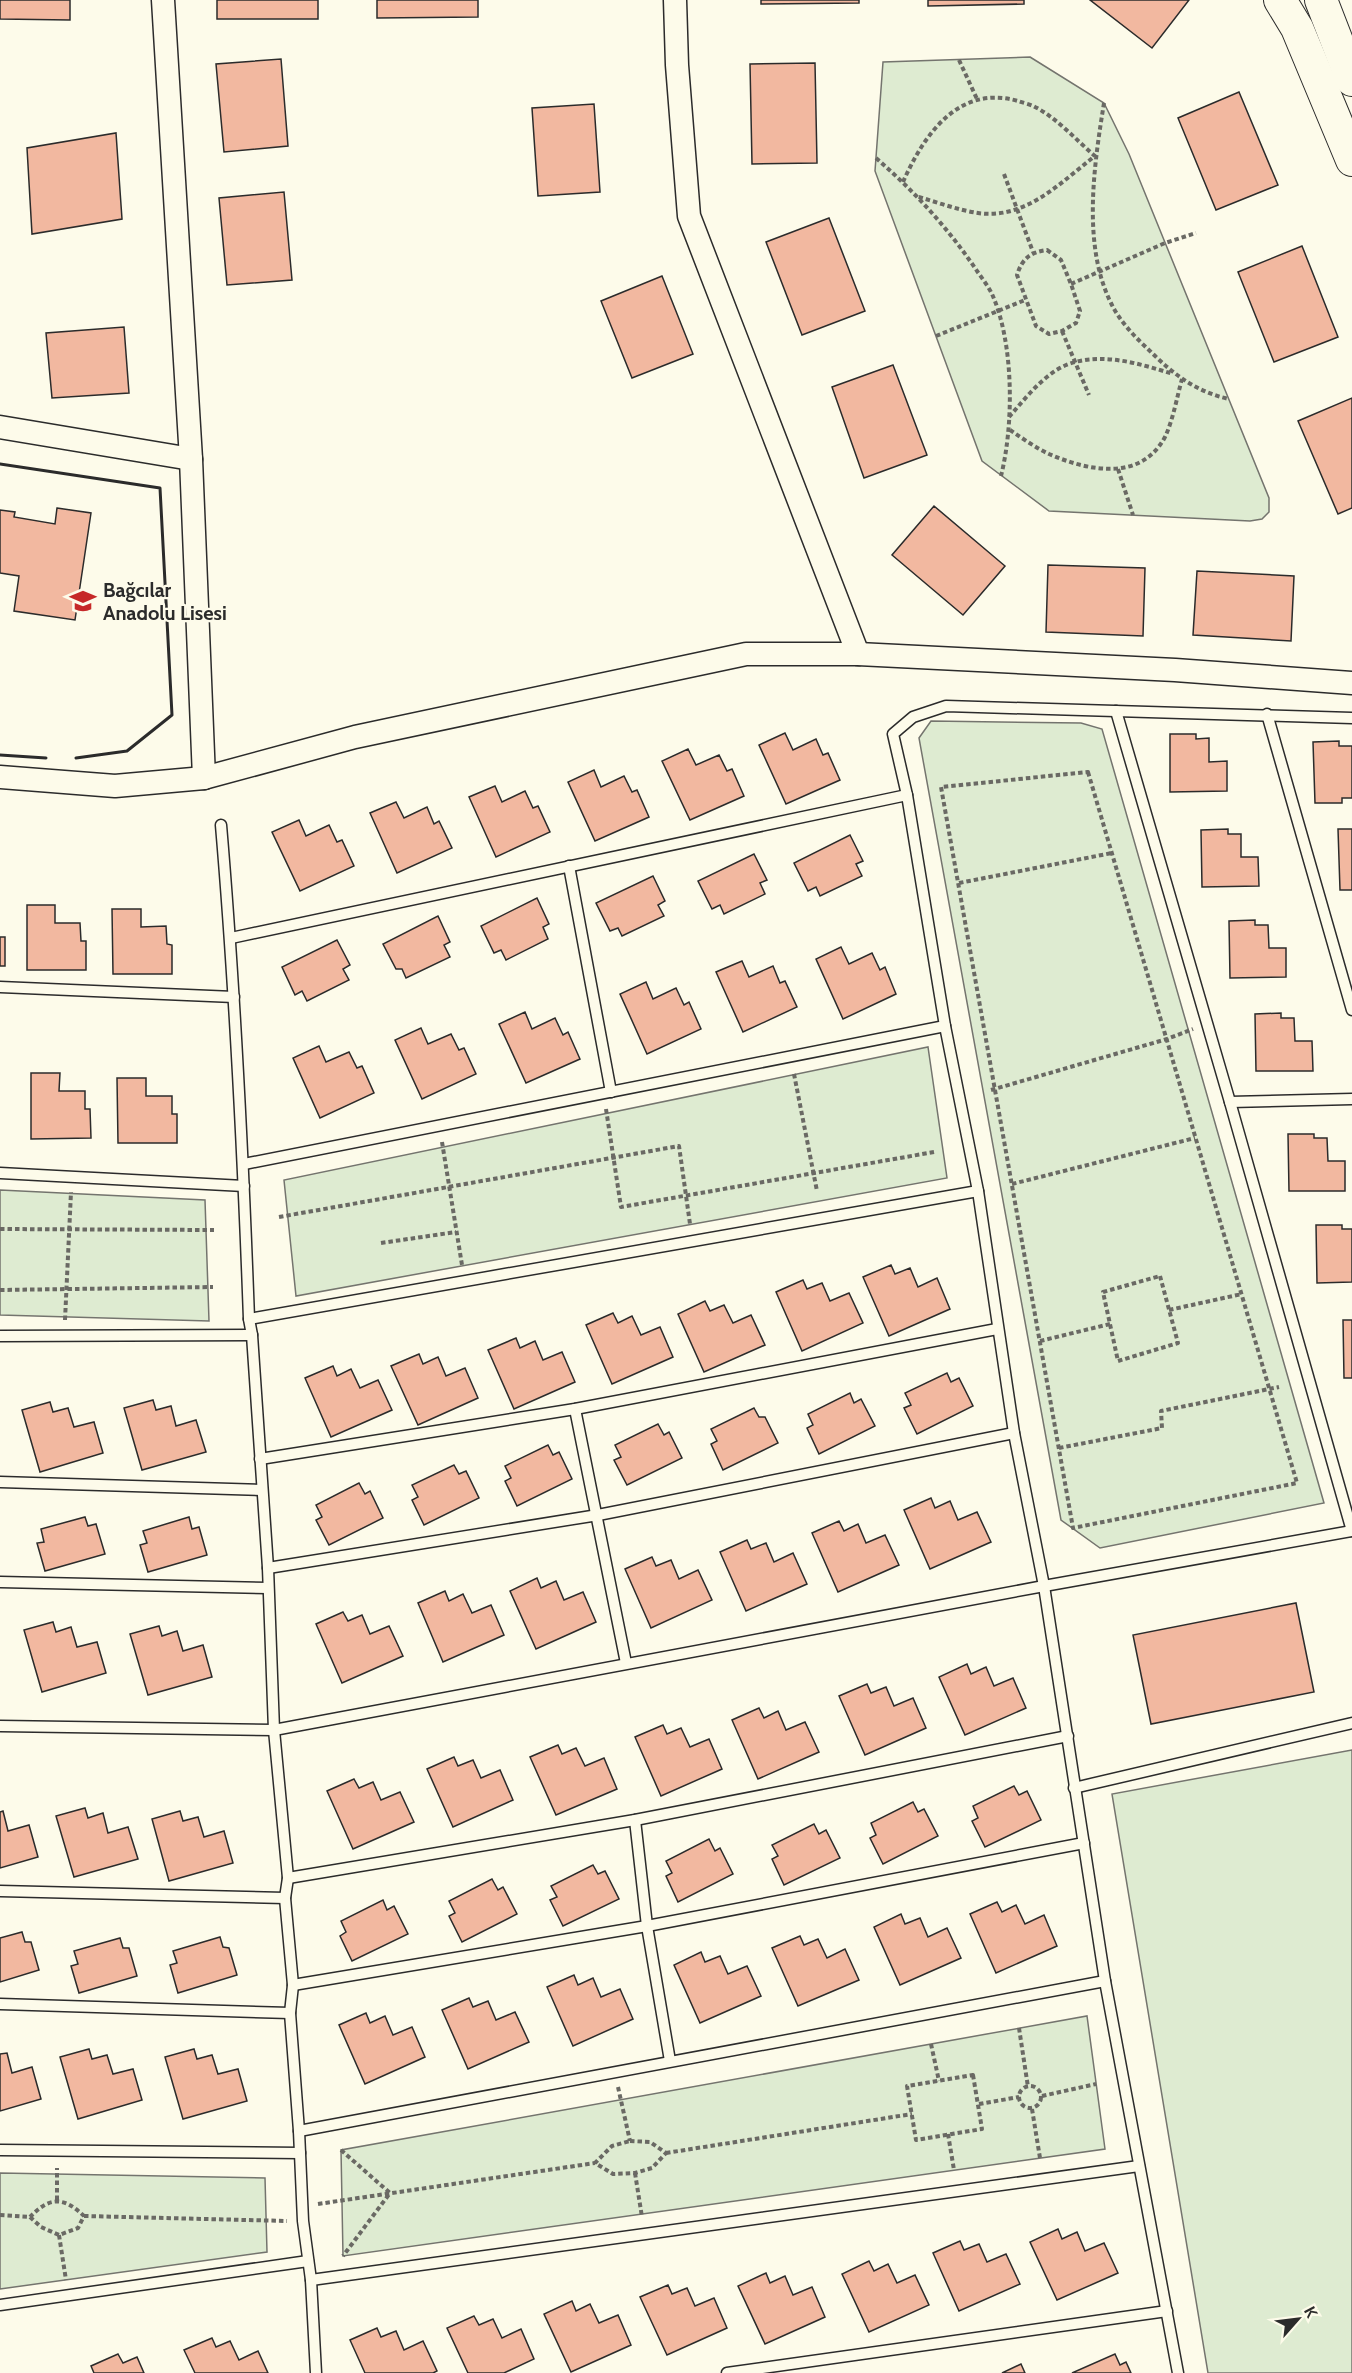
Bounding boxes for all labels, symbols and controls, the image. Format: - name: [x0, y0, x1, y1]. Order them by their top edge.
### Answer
- place label: Bağcılar Anadolu Lisesi: [103, 578, 227, 625]
- school or university icon: Bağcılar Anadolu Lisesi: [68, 586, 98, 616]
- north arrow: [1268, 2289, 1328, 2349]
- text: K: [1300, 2303, 1322, 2321]

